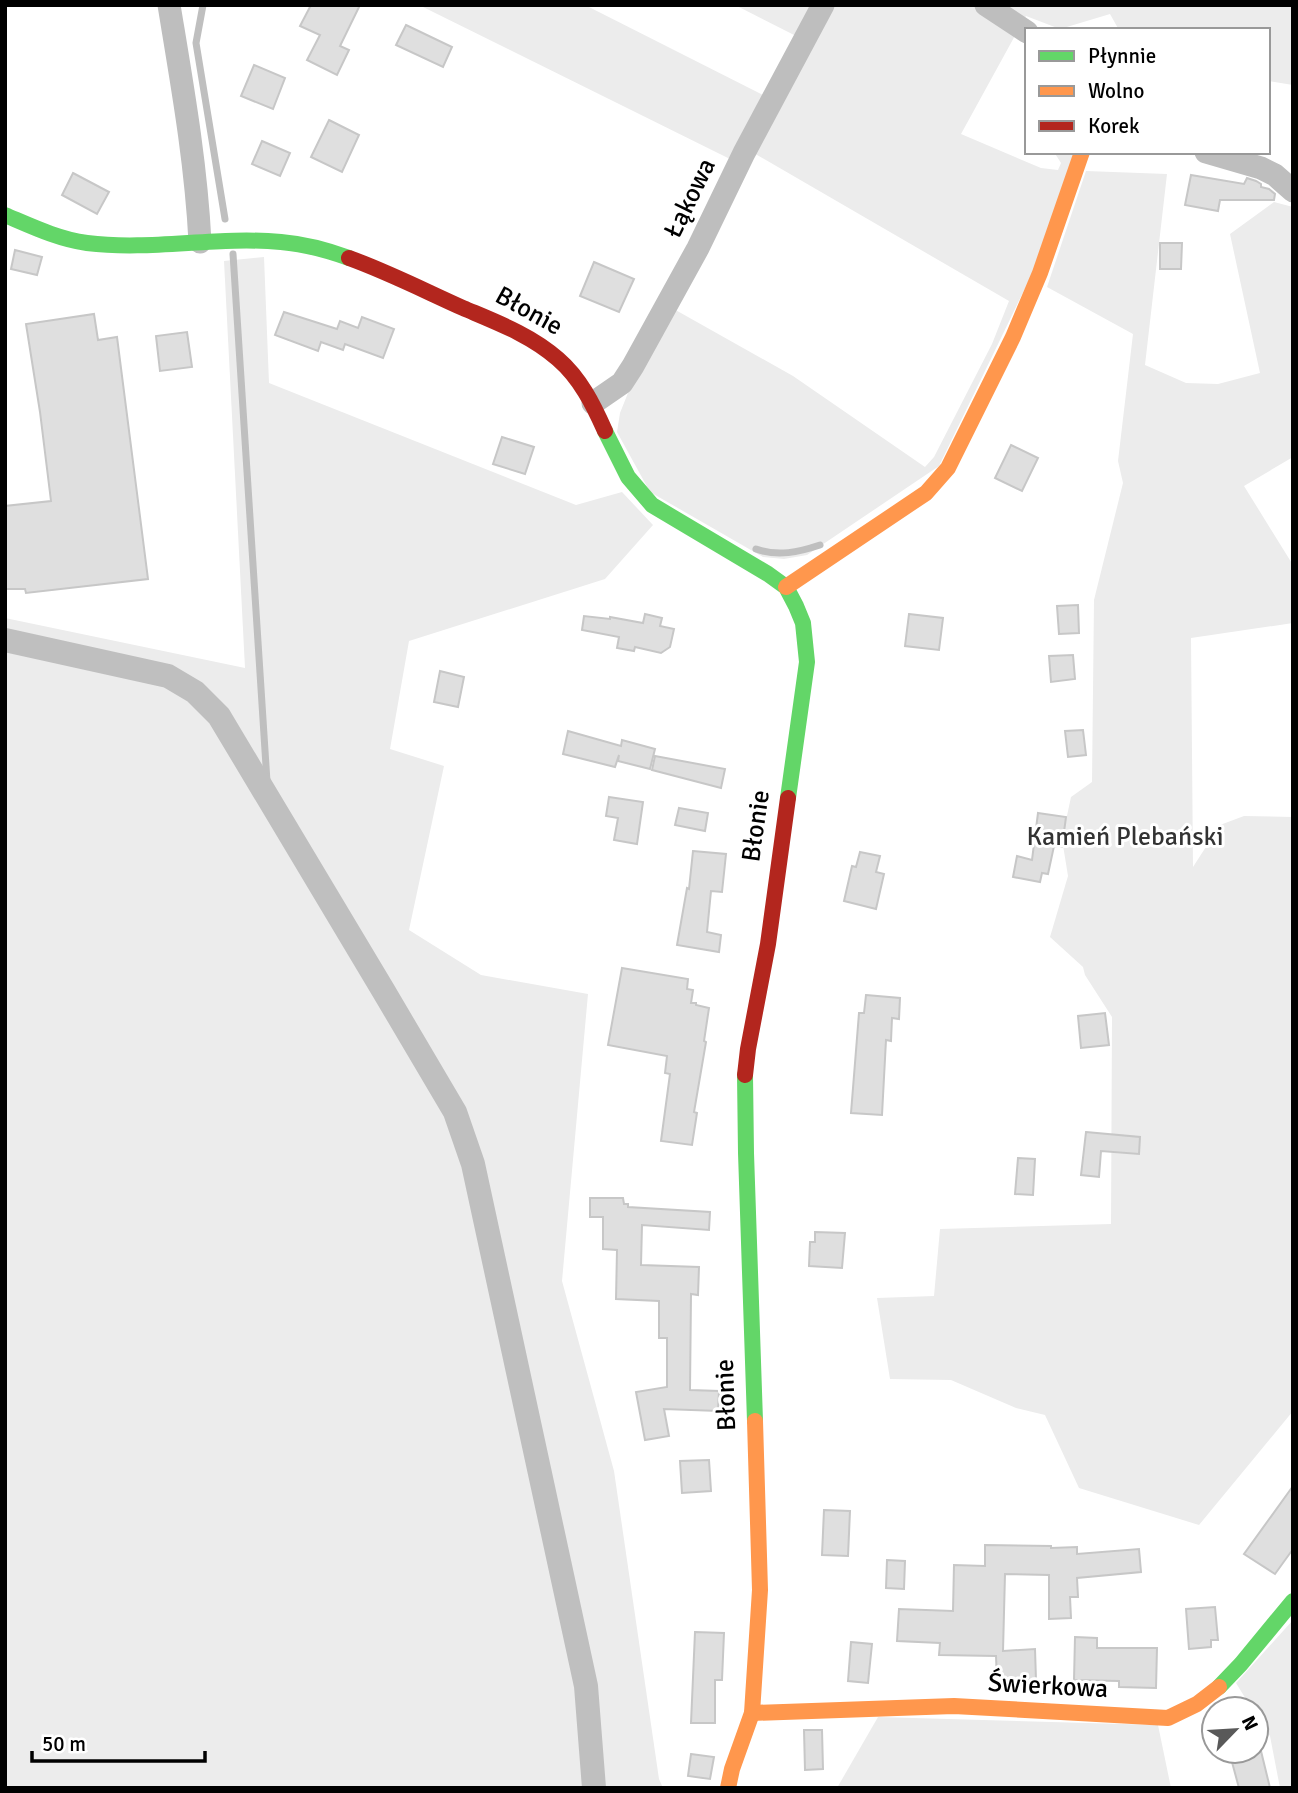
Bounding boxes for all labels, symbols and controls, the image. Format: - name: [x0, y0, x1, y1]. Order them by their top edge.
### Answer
- legend: [1025, 28, 1270, 154]
- text: Płynnie: [1088, 43, 1156, 69]
- text: Wolno: [1088, 78, 1144, 104]
- text: Korek: [1088, 113, 1140, 139]
- street label: Łąkowa: [657, 153, 723, 243]
- street label: Błonie: [490, 280, 568, 342]
- street label: Błonie: [735, 788, 777, 864]
- park label: Kamień Plebański: [1027, 821, 1223, 853]
- street label: Błonie: [709, 1358, 743, 1432]
- street label: Świerkowa: [987, 1667, 1109, 1705]
- north arrow: [1200, 1695, 1270, 1765]
- text: N: [1236, 1712, 1263, 1734]
- scale bar: [32, 1720, 205, 1764]
- text: 50 m: [42, 1731, 86, 1757]

